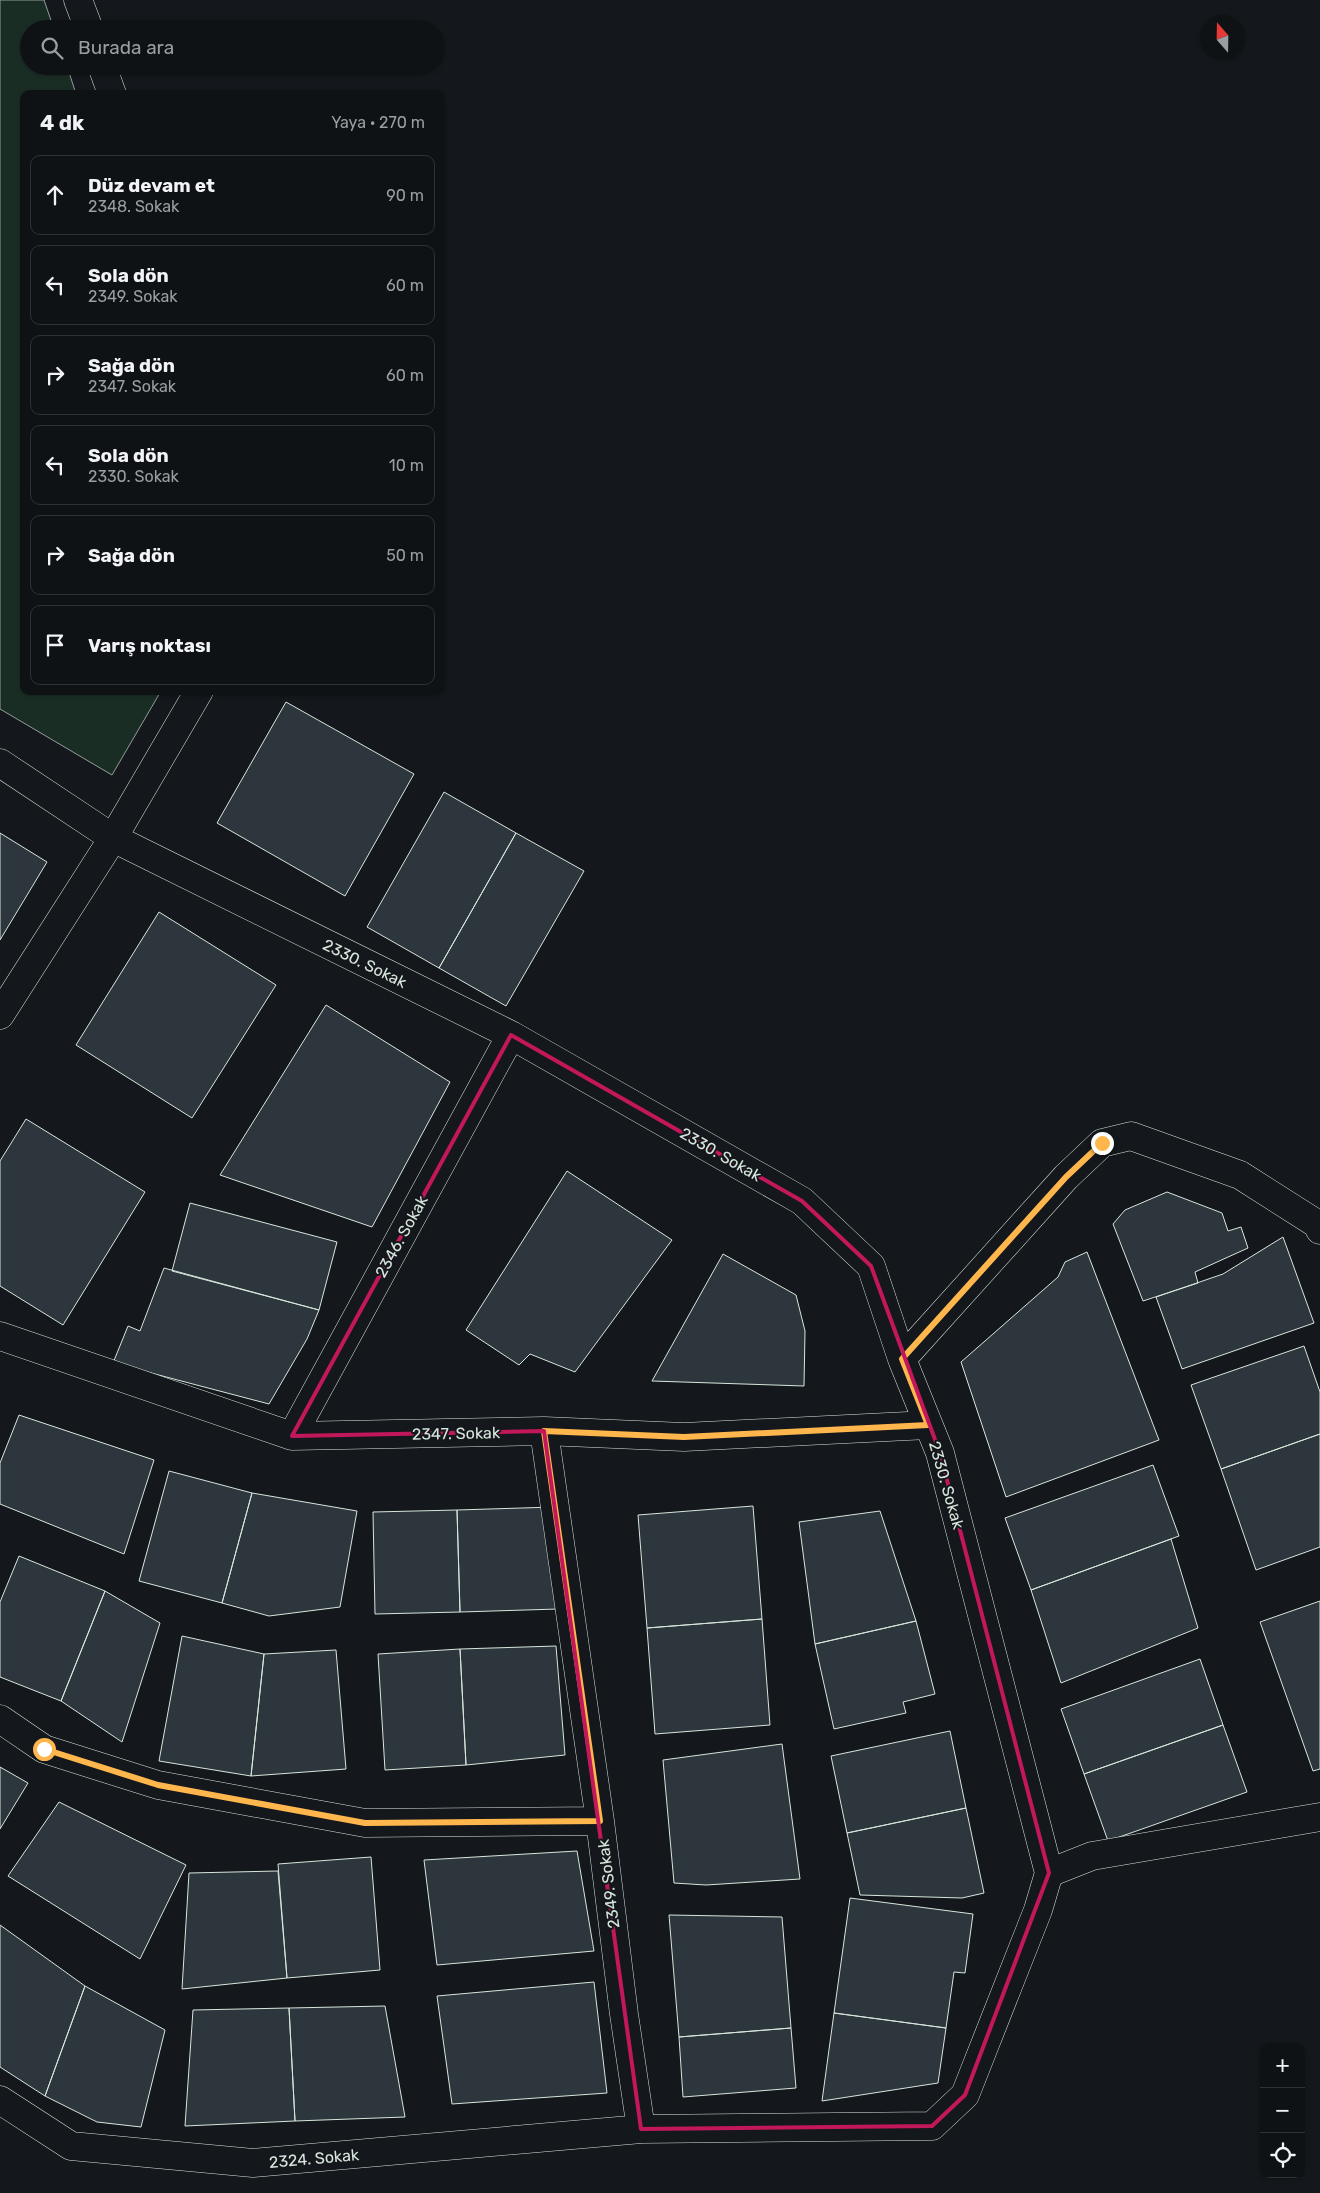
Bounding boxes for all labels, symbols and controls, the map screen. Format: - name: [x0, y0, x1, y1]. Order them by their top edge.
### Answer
- north arrow: [1200, 15, 1245, 60]
- search box: [20, 20, 445, 75]
- icon: search: [38, 34, 66, 62]
- text: Burada ara: [78, 36, 174, 59]
- text: 4 dk: [40, 110, 84, 135]
- text: Yaya · 270 m: [331, 113, 425, 132]
- text: Düz devam et: [88, 174, 215, 197]
- icon: ahead: [41, 181, 69, 209]
- text: 90 m: [386, 186, 424, 205]
- text: 2348. Sokak: [88, 197, 179, 216]
- text: Sola dön: [88, 264, 169, 287]
- icon: left: [41, 271, 69, 299]
- text: 60 m: [386, 276, 424, 295]
- text: 2349. Sokak: [88, 287, 178, 306]
- text: Sağa dön: [88, 354, 175, 377]
- icon: right: [41, 361, 69, 389]
- text: 60 m: [386, 366, 424, 385]
- text: 2347. Sokak: [88, 377, 176, 396]
- text: Sola dön: [88, 444, 169, 467]
- icon: left: [41, 451, 69, 479]
- text: 10 m: [389, 456, 424, 475]
- text: 2330. Sokak: [88, 467, 179, 486]
- icon: right: [41, 541, 69, 569]
- text: Sağa dön: [88, 544, 175, 567]
- text: 50 m: [386, 546, 424, 565]
- icon: arrive: [41, 631, 69, 659]
- text: Varış noktası: [88, 634, 211, 657]
- street label: 2330. Sokak: [320, 935, 410, 992]
- street label: 2330. Sokak: [677, 1124, 765, 1186]
- route end: [1091, 1132, 1114, 1155]
- street label: 2346. Sokak: [371, 1191, 432, 1281]
- street label: 2347. Sokak: [412, 1423, 501, 1444]
- street label: 2330. Sokak: [925, 1439, 968, 1532]
- route start: [33, 1738, 56, 1761]
- street label: 2349. Sokak: [594, 1838, 623, 1930]
- map controls: [1260, 2043, 1305, 2178]
- button: +: [1260, 2043, 1305, 2088]
- button: −: [1260, 2088, 1305, 2133]
- button: locate: [1260, 2133, 1305, 2178]
- street label: 2324. Sokak: [268, 2145, 361, 2172]

